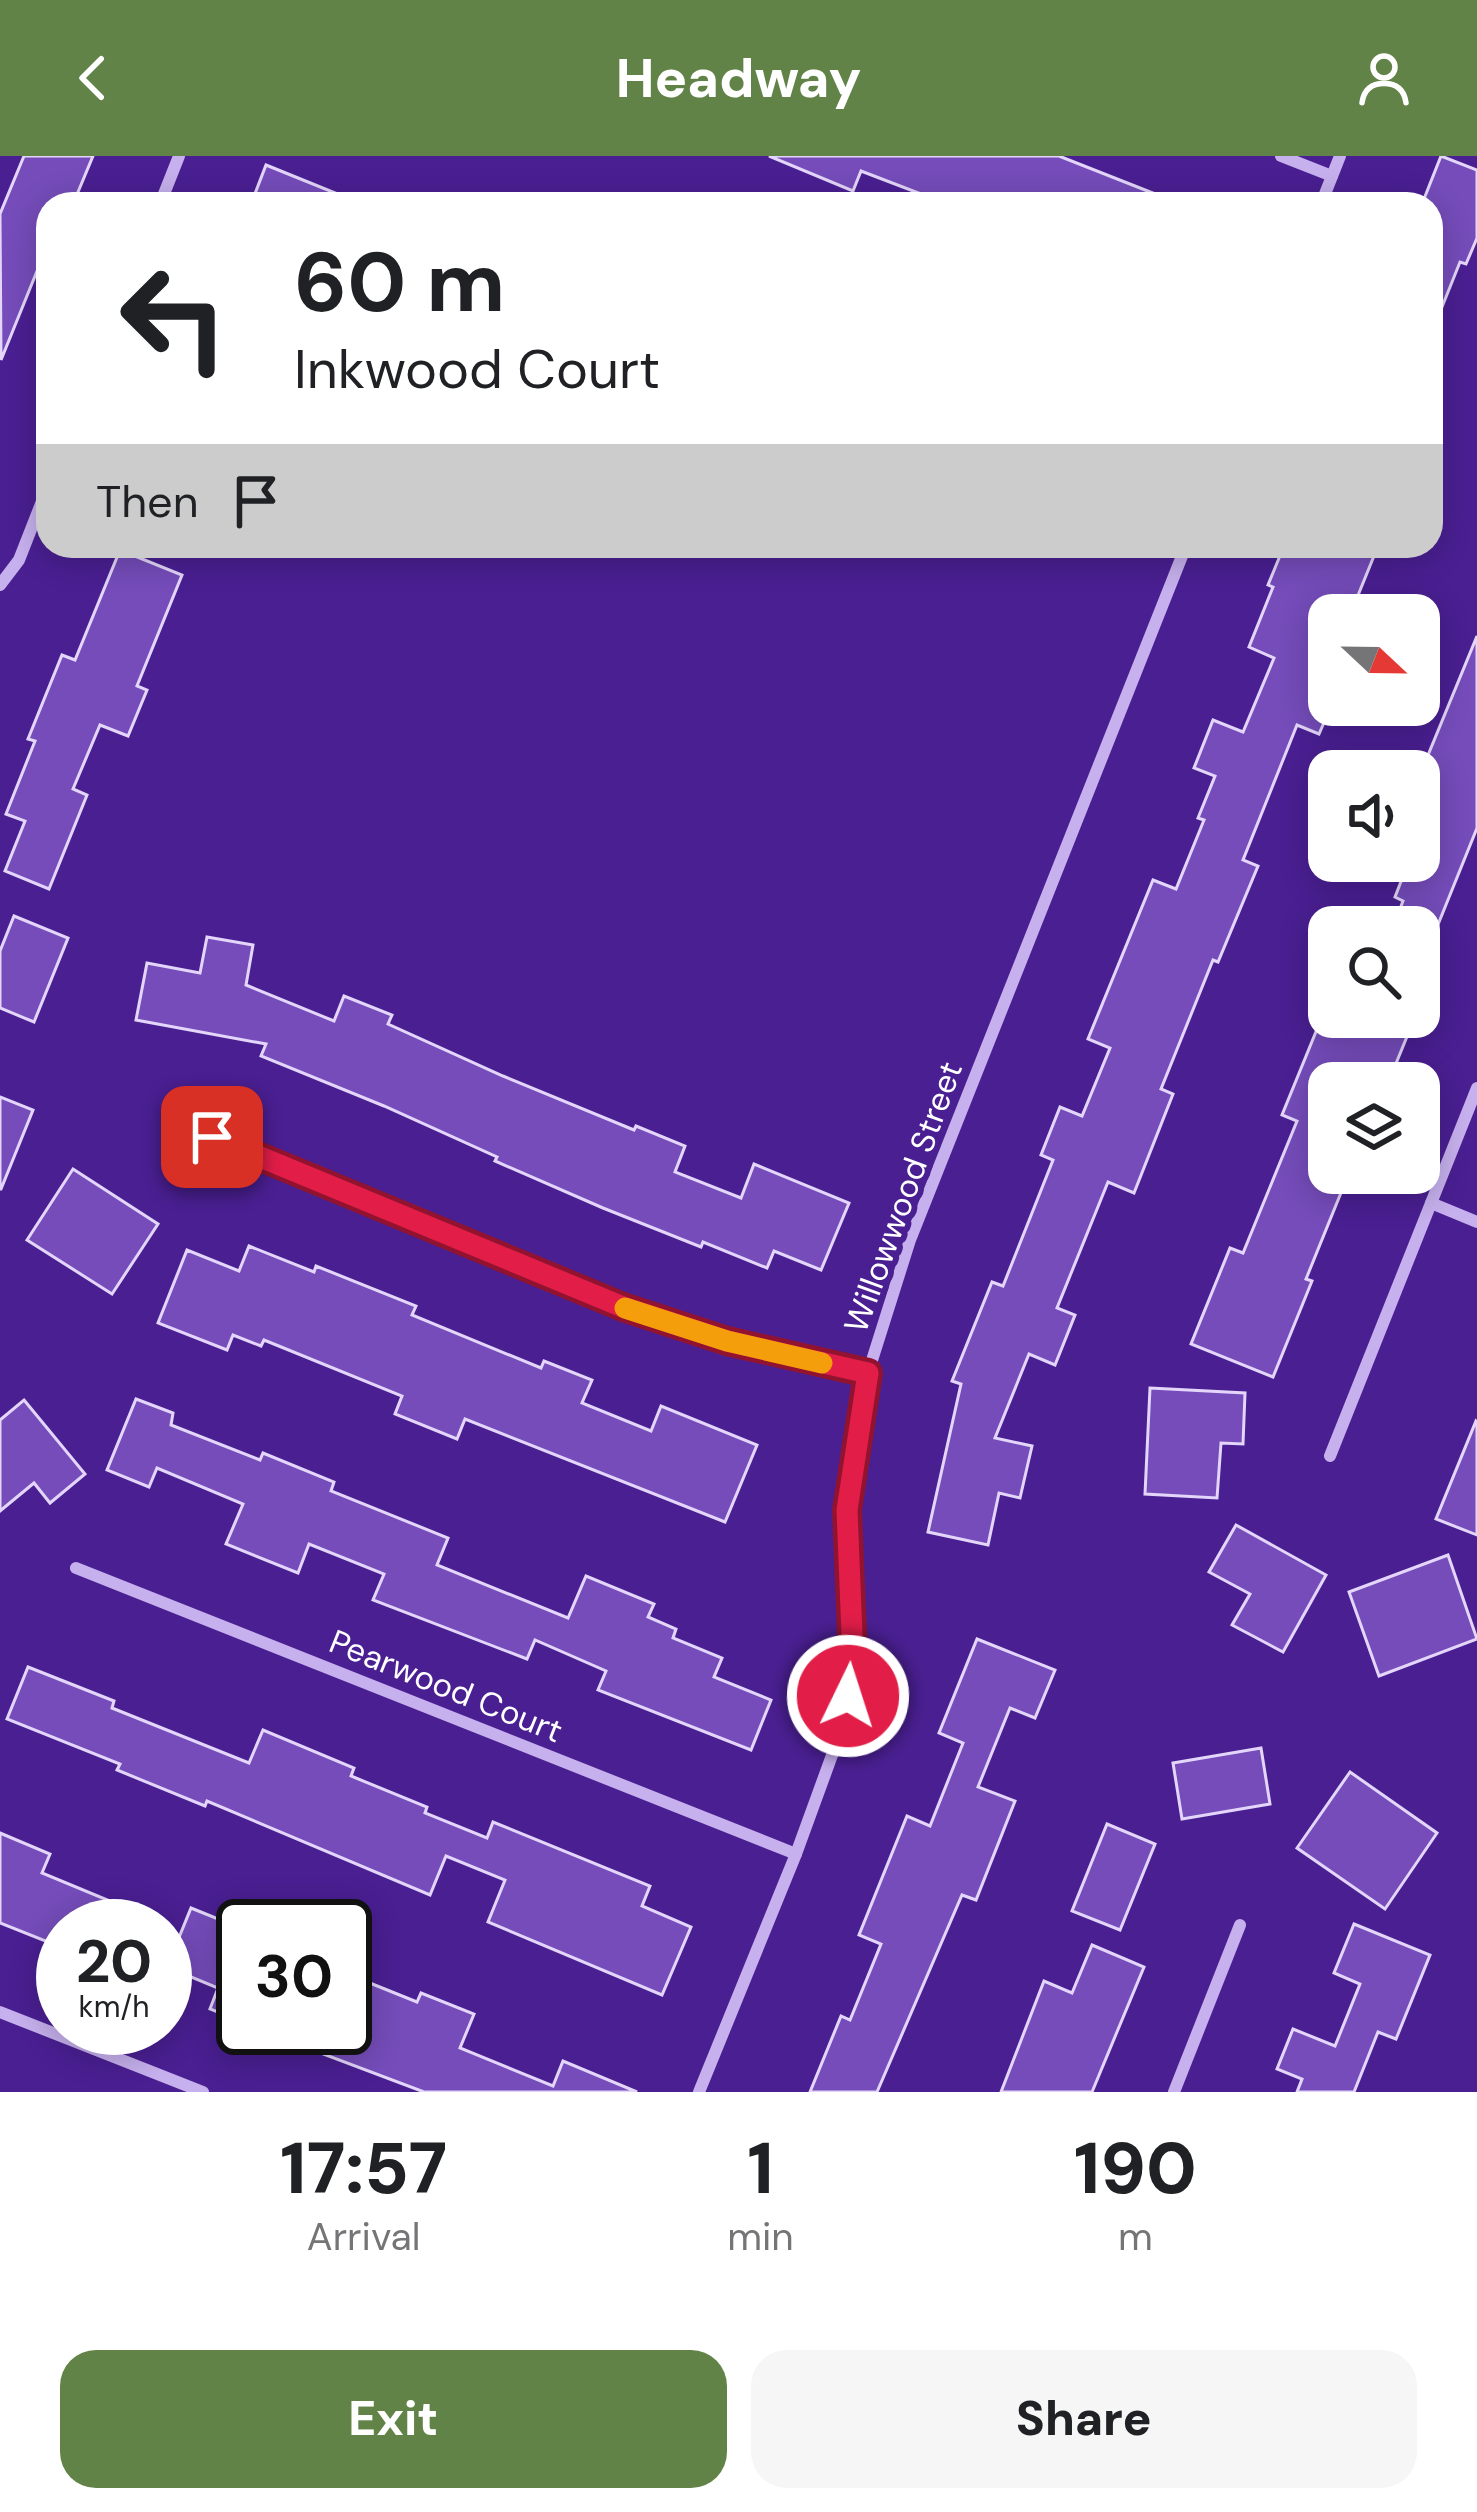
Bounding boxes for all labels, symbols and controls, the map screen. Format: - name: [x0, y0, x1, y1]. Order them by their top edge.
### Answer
- text: Headway: [616, 43, 861, 114]
- icon: back: [60, 45, 126, 111]
- icon: person: [1351, 45, 1417, 111]
- text: 60 m: [294, 228, 505, 337]
- icon: left: [96, 240, 252, 396]
- text: Inkwood Court: [294, 334, 660, 405]
- icon: arrive: [223, 468, 289, 534]
- text: Then: [96, 472, 199, 531]
- north arrow: [1308, 594, 1440, 726]
- map controls: [1308, 594, 1440, 1194]
- button: sound: [1308, 750, 1440, 882]
- button: search: [1308, 906, 1440, 1038]
- street label: Willowwood Street: [834, 1056, 972, 1338]
- button: layers: [1308, 1062, 1440, 1194]
- pin: [161, 1086, 263, 1188]
- icon: arrive: [179, 1104, 245, 1170]
- street label: Pearwood Court: [323, 1620, 569, 1752]
- position arrow: [785, 1633, 911, 1759]
- speed limit sign: 30: [216, 1899, 372, 2055]
- text: 20: [76, 1922, 152, 2001]
- text: km/h: [79, 1987, 149, 2026]
- text: 17:57: [280, 2122, 447, 2215]
- text: 1: [747, 2122, 774, 2215]
- text: 190: [1074, 2122, 1197, 2215]
- text: Arrival: [307, 2211, 420, 2262]
- text: min: [727, 2211, 794, 2262]
- text: m: [1118, 2211, 1153, 2262]
- button: Exit: [60, 2350, 727, 2488]
- button: Share: [751, 2350, 1417, 2488]

